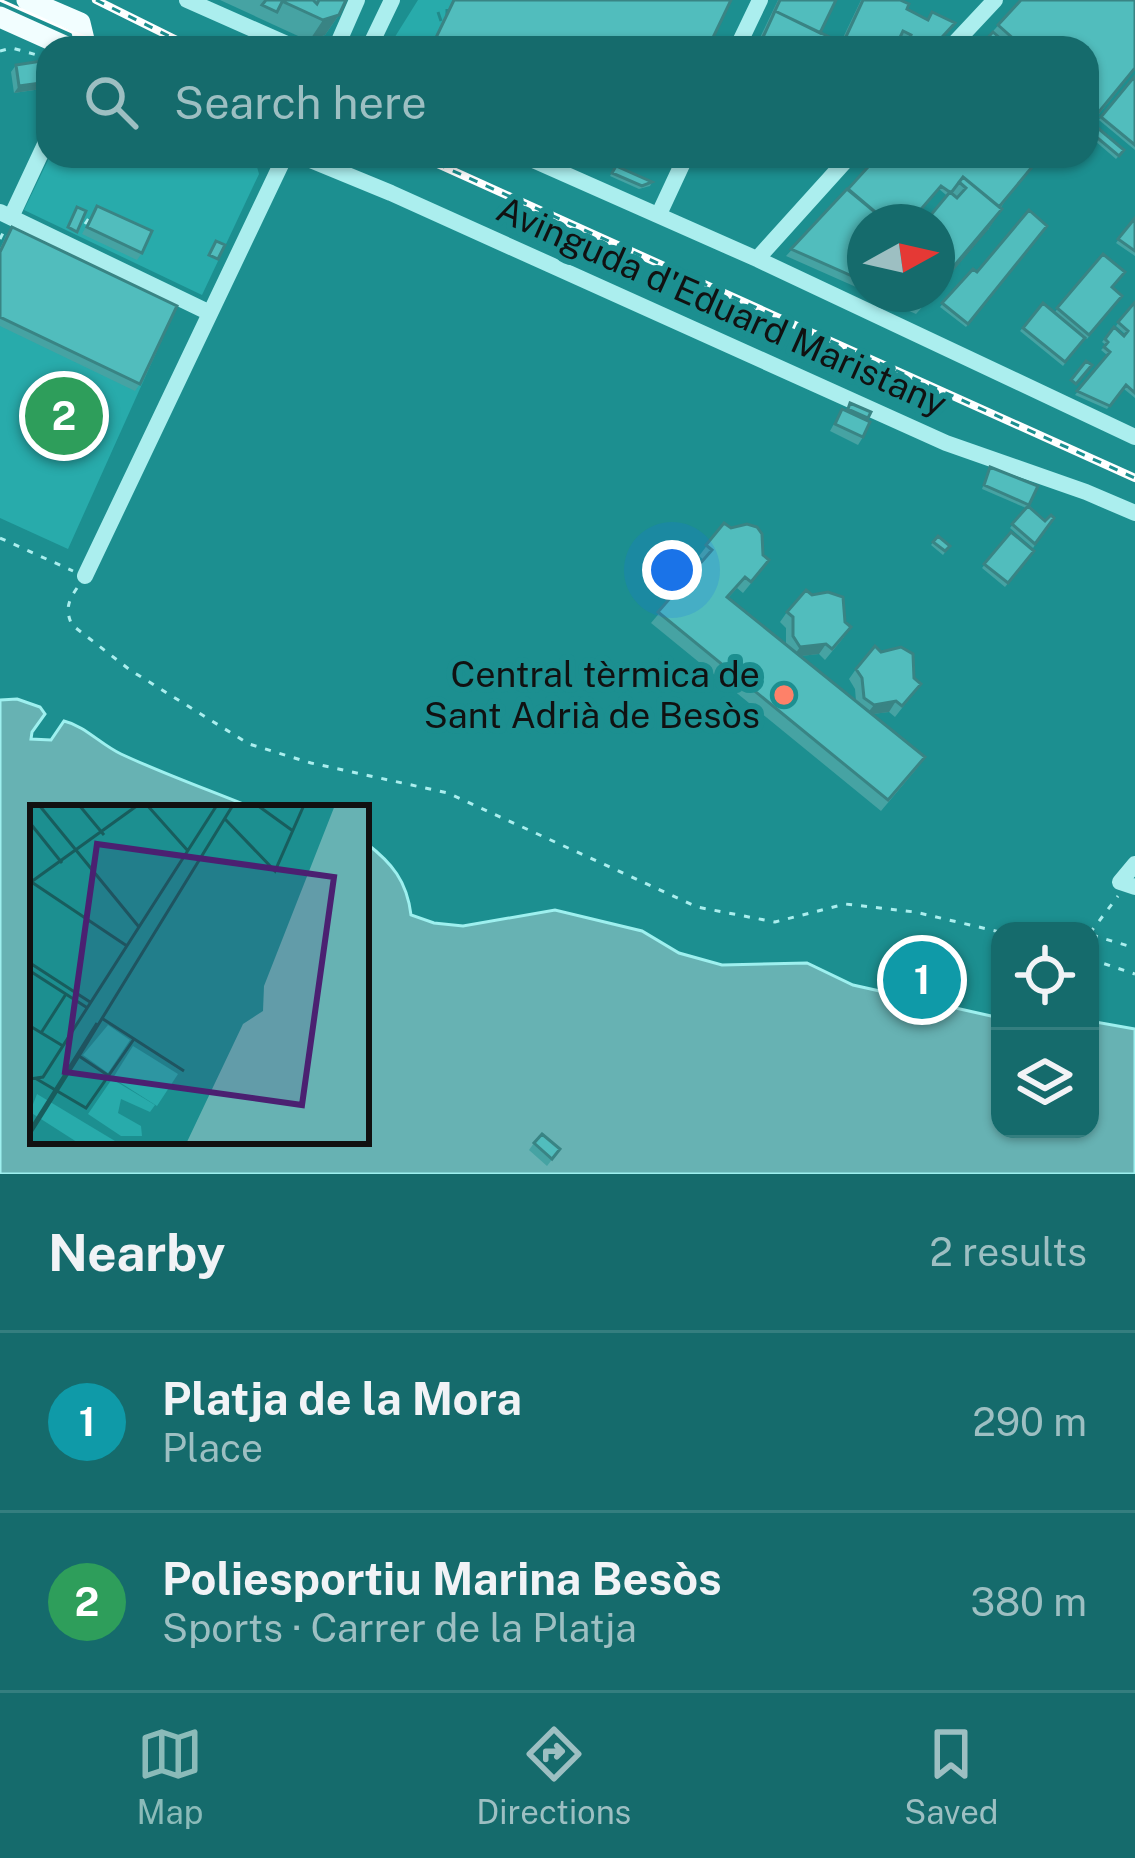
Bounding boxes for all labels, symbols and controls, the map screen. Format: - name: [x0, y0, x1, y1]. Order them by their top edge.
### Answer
- search box: [36, 36, 1099, 168]
- icon: search: [78, 69, 144, 135]
- text: Search here: [174, 76, 427, 129]
- street label: Avinguda d'Eduard Maristany: [491, 188, 953, 424]
- north arrow: [847, 204, 955, 312]
- pin: 2: [25, 371, 103, 461]
- your location: [642, 540, 702, 600]
- place label: Central tèrmica de Sant Adrià de Besòs: [424, 653, 760, 736]
- marker: Central tèrmica de Sant Adrià de Besòs: [771, 682, 797, 708]
- inset map: [30, 805, 369, 1144]
- map controls: [991, 922, 1099, 1138]
- button: locate: [991, 922, 1099, 1030]
- pin: 1: [883, 935, 961, 1025]
- button: layers: [991, 1030, 1099, 1138]
- text: Nearby: [48, 1223, 225, 1282]
- text: 2 results: [930, 1229, 1087, 1275]
- text: Platja de la Mora: [162, 1372, 522, 1425]
- text: 1: [79, 1399, 95, 1445]
- text: 290 m: [973, 1399, 1087, 1445]
- text: Place: [162, 1425, 263, 1471]
- text: Poliesportiu Marina Besòs: [162, 1552, 722, 1605]
- text: 2: [75, 1579, 99, 1625]
- text: 380 m: [971, 1579, 1087, 1625]
- text: Sports · Carrer de la Platja: [162, 1605, 637, 1651]
- tab: Map: [136, 1721, 203, 1831]
- tab: Directions: [476, 1721, 631, 1831]
- tab: Saved: [904, 1721, 999, 1831]

